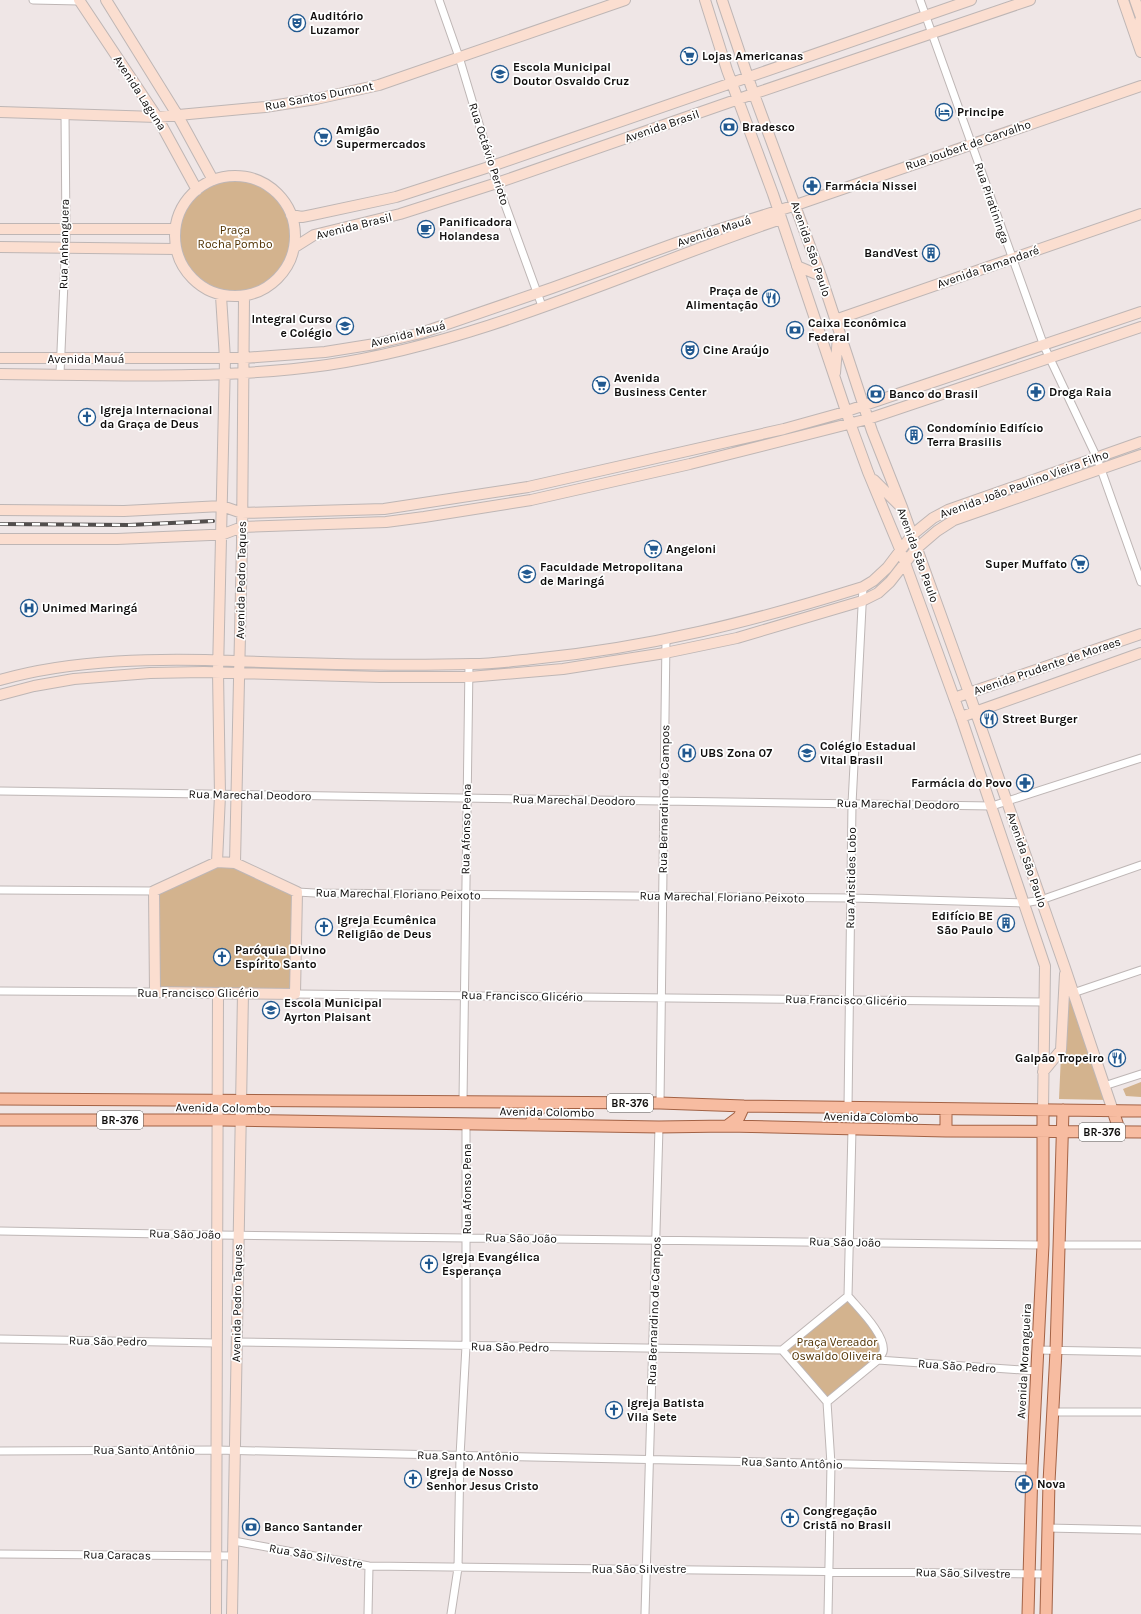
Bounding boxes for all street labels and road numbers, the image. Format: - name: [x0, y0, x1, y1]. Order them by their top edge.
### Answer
- street label: Avenida Laguna: [111, 53, 169, 133]
- street label: Rua Santos Dumont: [264, 79, 375, 113]
- street label: Rua Octávio Perioto: [466, 101, 512, 207]
- street label: Avenida Brasil: [623, 107, 701, 145]
- street label: Rua Joubert de Carvalho: [903, 117, 1033, 173]
- street label: Rua Piratininga: [972, 161, 1012, 245]
- street label: Rua Anhanguera: [56, 199, 72, 289]
- street label: Avenida São Paulo: [788, 199, 834, 299]
- street label: Avenida Brasil: [315, 210, 393, 242]
- street label: Avenida Mauá: [675, 212, 753, 250]
- street label: Avenida Tamandaré: [935, 243, 1041, 291]
- street label: Avenida Mauá: [369, 318, 447, 350]
- street label: Avenida Mauá: [48, 352, 124, 366]
- street label: Avenida João Paulino Vieira Filho: [938, 447, 1110, 521]
- street label: Avenida São Paulo: [894, 506, 942, 604]
- street label: Avenida Pedro Taques: [233, 521, 249, 639]
- street label: Avenida Prudente de Moraes: [972, 634, 1122, 698]
- street label: Rua Bernardino de Campos: [656, 725, 672, 873]
- street label: Rua Afonso Pena: [458, 783, 474, 875]
- street label: Rua Marechal Deodoro: [188, 787, 312, 803]
- street label: Rua Marechal Deodoro: [512, 792, 636, 808]
- street label: Rua Marechal Deodoro: [836, 796, 960, 812]
- street label: Avenida São Paulo: [1004, 810, 1050, 910]
- street label: Rua Aristides Lobo: [843, 827, 859, 929]
- street label: Rua Marechal Floriano Peixoto: [315, 886, 481, 902]
- street label: Rua Marechal Floriano Peixoto: [639, 889, 805, 905]
- street label: Rua Francisco Glicério: [137, 986, 259, 1000]
- street label: Rua Francisco Glicério: [461, 988, 583, 1004]
- street label: Rua Francisco Glicério: [785, 992, 907, 1008]
- road number: BR-376: [607, 1094, 653, 1112]
- street label: Avenida Colombo: [175, 1100, 271, 1116]
- street label: Avenida Colombo: [499, 1104, 595, 1120]
- street label: Avenida Colombo: [823, 1109, 919, 1125]
- road number: BR-376: [97, 1111, 143, 1129]
- road number: BR-376: [1079, 1123, 1125, 1141]
- street label: Rua Afonso Pena: [460, 1143, 474, 1235]
- street label: Rua São João: [149, 1226, 221, 1242]
- street label: Rua São João: [485, 1230, 557, 1246]
- street label: Rua São João: [809, 1234, 881, 1250]
- street label: Rua Bernardino de Campos: [644, 1236, 664, 1386]
- street label: Avenida Pedro Taques: [229, 1244, 245, 1362]
- street label: Avenida Morangueira: [1014, 1303, 1034, 1419]
- street label: Rua São Pedro: [69, 1333, 147, 1349]
- street label: Rua São Pedro: [471, 1339, 549, 1355]
- street label: Rua São Pedro: [918, 1356, 996, 1376]
- street label: Rua Santo Antônio: [93, 1443, 195, 1457]
- street label: Rua Santo Antônio: [417, 1448, 519, 1464]
- street label: Rua Santo Antônio: [741, 1454, 843, 1472]
- street label: Rua São Silvestre: [268, 1541, 364, 1571]
- street label: Rua Caracas: [83, 1547, 151, 1563]
- street label: Rua São Silvestre: [591, 1562, 687, 1576]
- street label: Rua São Silvestre: [915, 1565, 1011, 1581]

